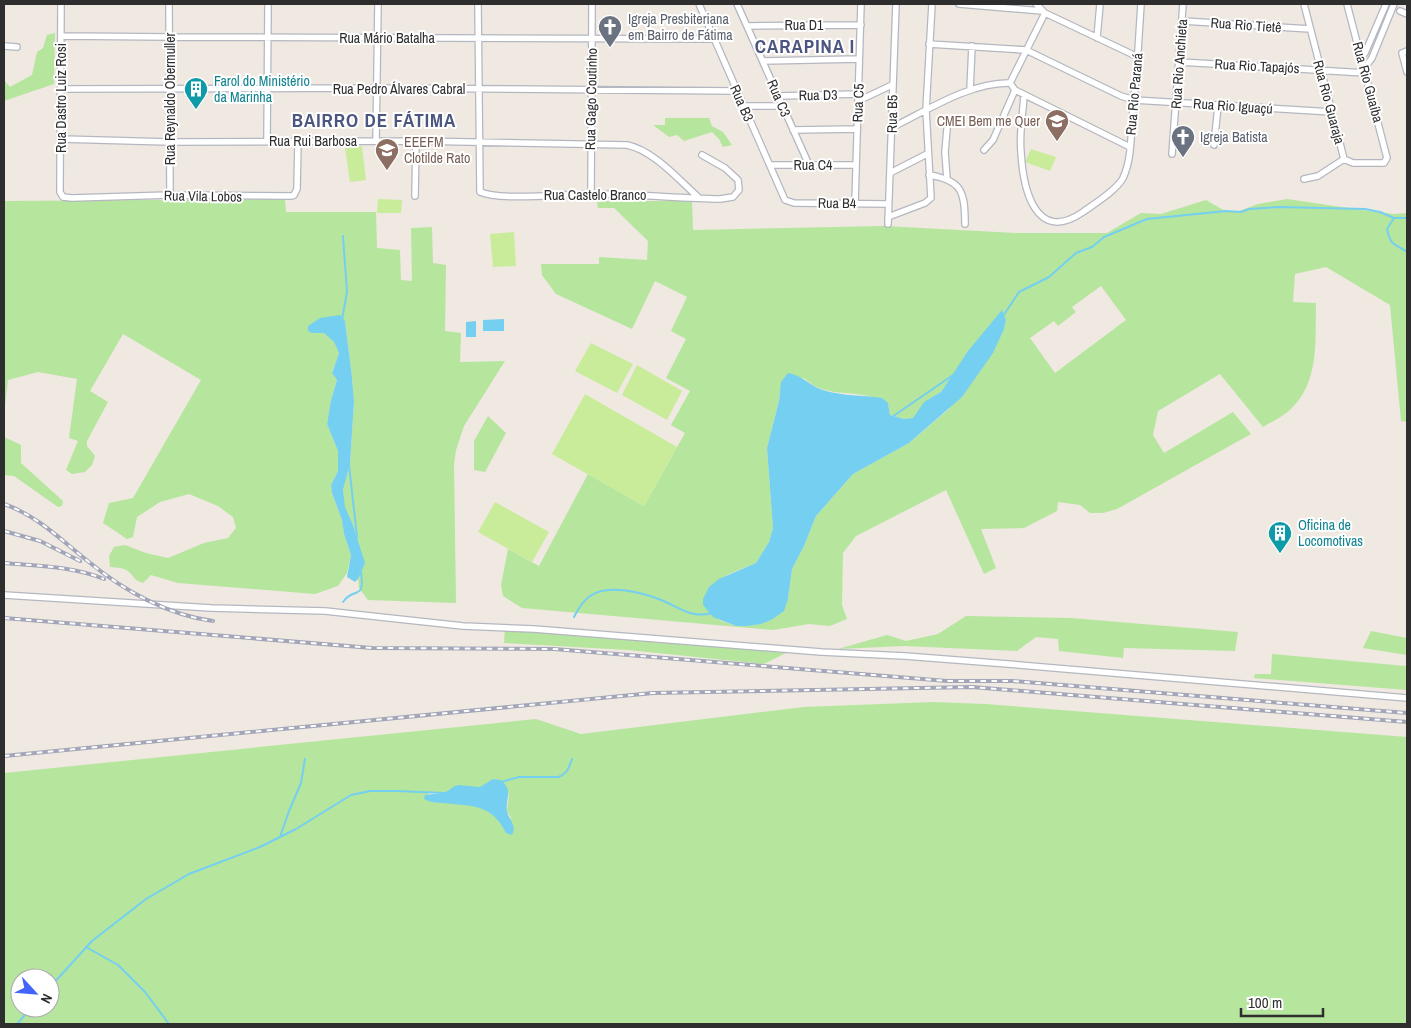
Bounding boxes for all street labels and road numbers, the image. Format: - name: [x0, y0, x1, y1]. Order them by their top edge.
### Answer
- street label: Rua Rio Tietê: [1210, 14, 1282, 36]
- street label: Rua D1: [785, 16, 824, 34]
- street label: Rua Rio Anchieta: [1167, 18, 1191, 110]
- street label: Rua Mário Batalha: [339, 29, 435, 47]
- street label: Rua Reynaldo Obermuller: [161, 32, 179, 165]
- street label: Rua Rio Guaíba: [1349, 40, 1388, 125]
- street label: Rua Dastro Luiz Rosi: [52, 43, 70, 153]
- street label: Rua Gago Coutinho: [581, 48, 601, 150]
- street label: Rua Rio Paraná: [1121, 52, 1147, 136]
- street label: Rua Rio Tapajós: [1214, 55, 1300, 77]
- street label: Rua Rio Guaraja: [1309, 58, 1349, 147]
- street label: Rua C3: [763, 77, 795, 119]
- street label: Rua Pedro Álvares Cabral: [333, 80, 465, 98]
- street label: Rua B3: [726, 82, 758, 124]
- street label: Rua C5: [848, 83, 868, 123]
- street label: Rua D3: [798, 86, 838, 104]
- street label: Rua Rio Iguaçú: [1193, 94, 1273, 118]
- street label: Rua B5: [883, 95, 901, 133]
- street label: Rua Rui Barbosa: [269, 132, 358, 150]
- street label: Rua C4: [794, 156, 833, 174]
- street label: Rua Vila Lobos: [164, 186, 243, 206]
- street label: Rua Castelo Branco: [544, 186, 646, 204]
- street label: Rua B4: [818, 194, 857, 212]

